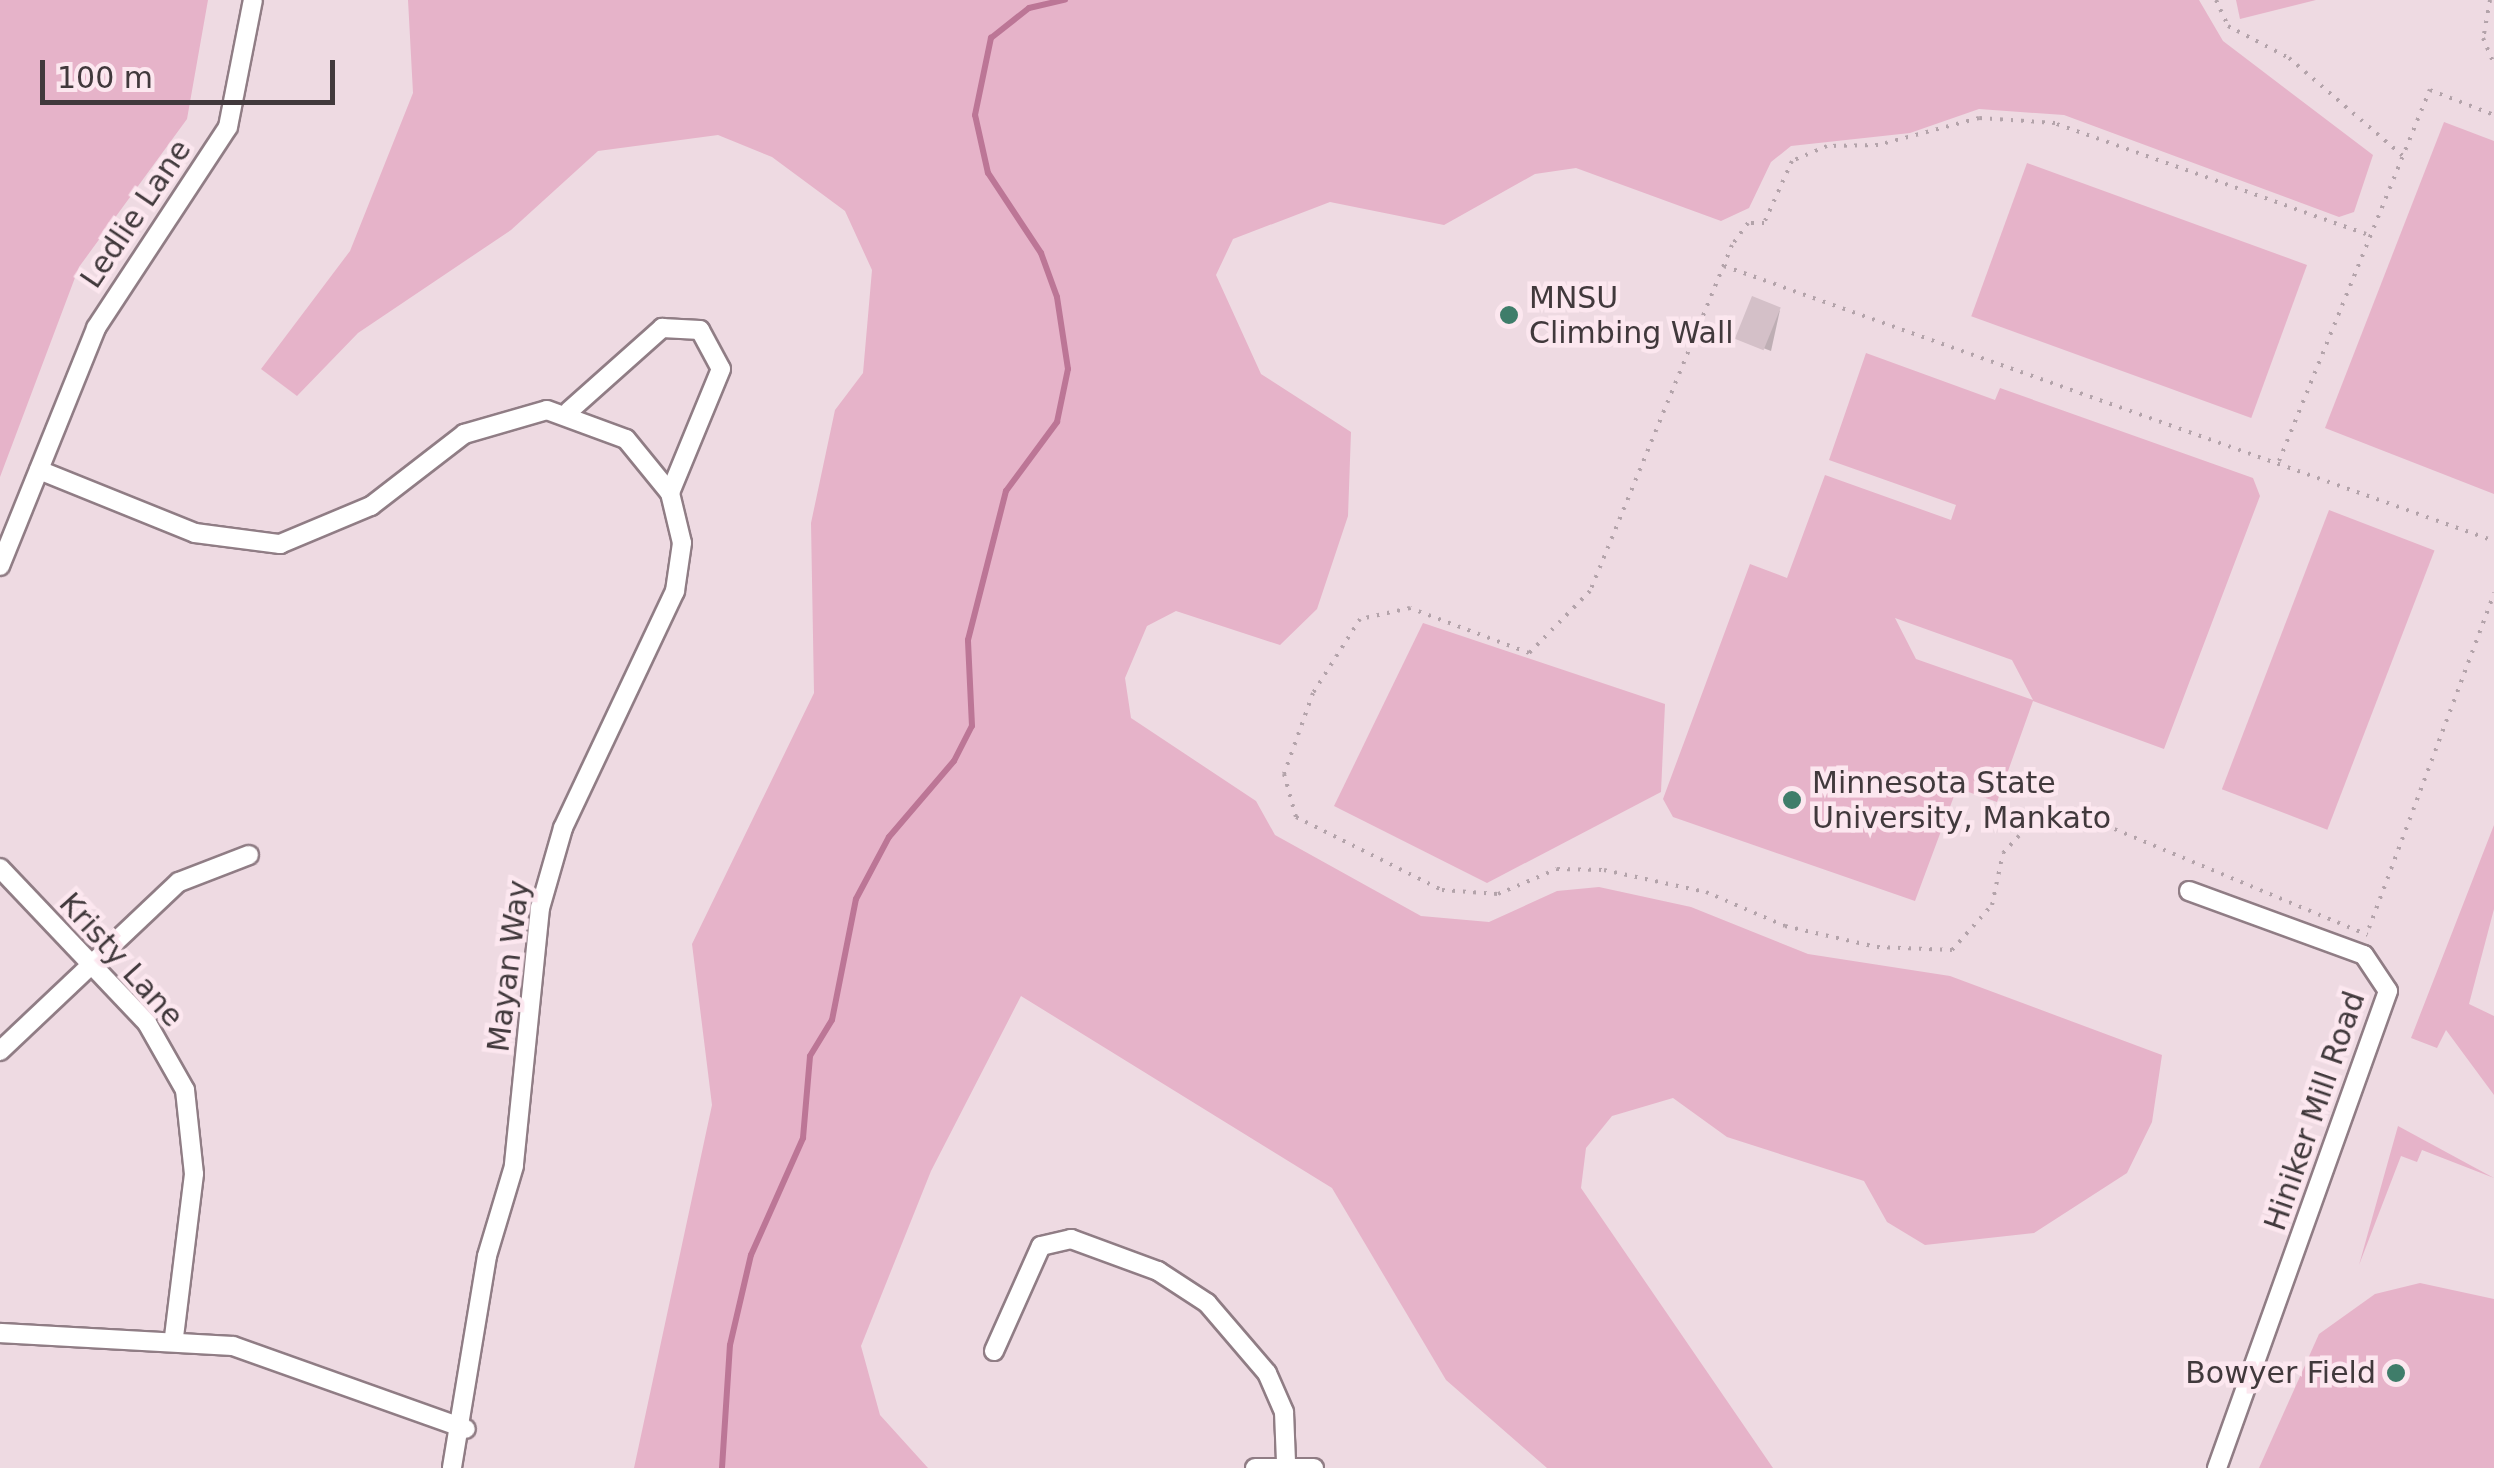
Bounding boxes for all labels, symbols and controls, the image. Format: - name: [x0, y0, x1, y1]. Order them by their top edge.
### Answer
- scale bar: [45, 40, 340, 102]
- text: 100 m: [57, 60, 153, 95]
- street label: Ledlie Lane: [73, 133, 199, 295]
- place label: MNSU Climbing Wall: [1529, 280, 1734, 350]
- marker: MNSU Climbing Wall: [1498, 304, 1520, 326]
- place label: Minnesota State University, Mankato: [1812, 765, 2111, 836]
- marker: Minnesota State University, Mankato: [1781, 789, 1803, 811]
- street label: Mayan Way: [481, 878, 537, 1054]
- street label: Kristy Lane: [52, 886, 190, 1034]
- street label: Hiniker Mill Road: [2257, 987, 2373, 1235]
- place label: Bowyer Field: [2185, 1355, 2376, 1391]
- marker: Bowyer Field: [2385, 1362, 2407, 1384]

